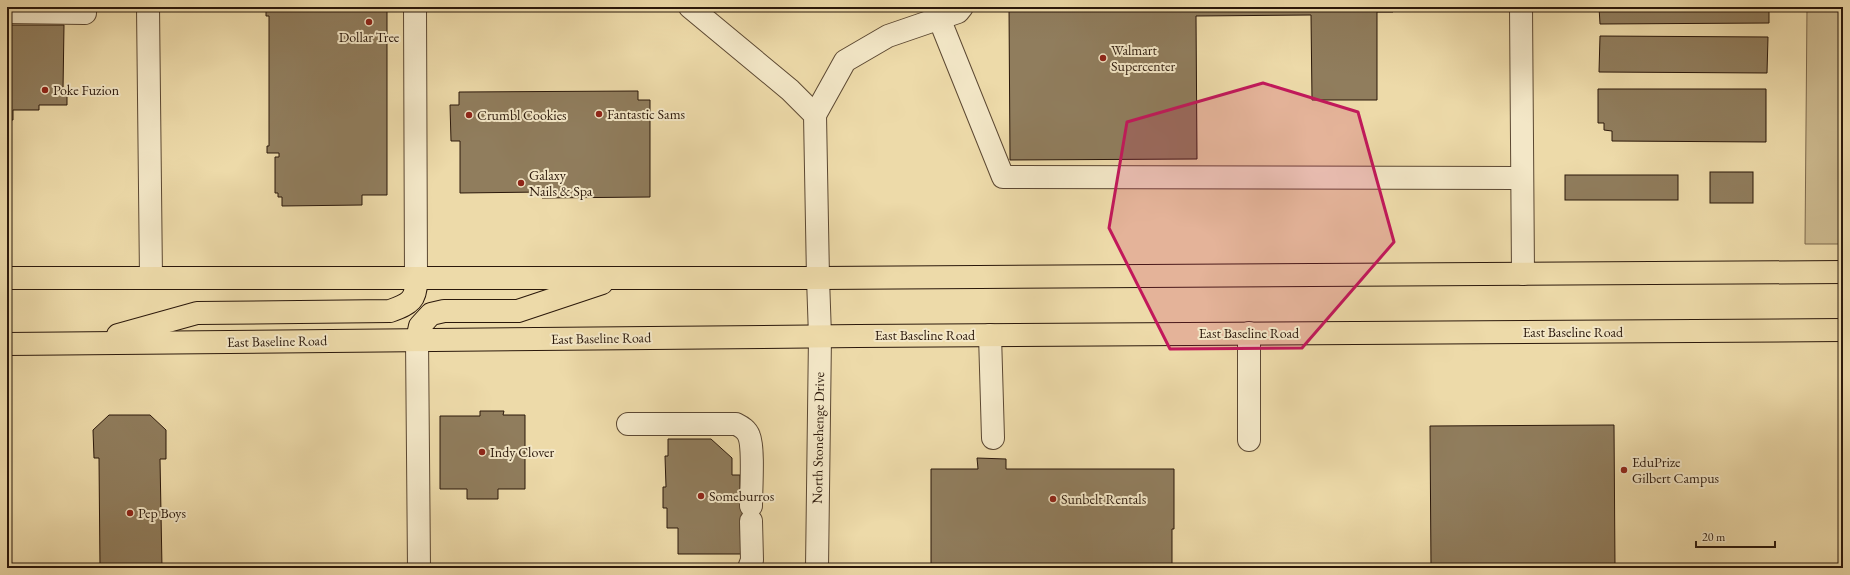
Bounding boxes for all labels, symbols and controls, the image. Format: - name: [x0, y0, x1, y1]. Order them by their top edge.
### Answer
- marker: Dollar Tree: [364, 17, 374, 27]
- place label: Dollar Tree: [339, 28, 400, 46]
- place label: Walmart Supercenter: [1111, 41, 1175, 75]
- marker: Walmart Supercenter: [1098, 53, 1108, 63]
- place label: Poke Fuzion: [53, 81, 120, 99]
- marker: Poke Fuzion: [40, 85, 50, 95]
- place label: Fantastic Sams: [607, 105, 686, 123]
- place label: Crumbl Cookies: [477, 106, 567, 124]
- marker: Fantastic Sams: [594, 109, 604, 119]
- marker: Crumbl Cookies: [464, 110, 474, 120]
- place label: Galaxy Nails & Spa: [529, 166, 593, 200]
- marker: Galaxy Nails & Spa: [516, 178, 526, 188]
- street label: East Baseline Road: [1523, 323, 1624, 341]
- street label: East Baseline Road: [1199, 324, 1300, 342]
- street label: East Baseline Road: [875, 326, 976, 344]
- street label: East Baseline Road: [551, 328, 652, 348]
- street label: East Baseline Road: [227, 331, 328, 351]
- street label: North Stonehenge Drive: [808, 371, 828, 504]
- place label: Indy Clover: [490, 443, 554, 461]
- marker: Indy Clover: [477, 447, 487, 457]
- place label: EduPrize Gilbert Campus: [1632, 453, 1720, 487]
- marker: EduPrize Gilbert Campus: [1619, 465, 1629, 475]
- place label: Someburros: [709, 487, 775, 505]
- place label: Sunbelt Rentals: [1061, 490, 1147, 508]
- marker: Someburros: [696, 491, 706, 501]
- marker: Sunbelt Rentals: [1048, 494, 1058, 504]
- place label: Pep Boys: [138, 504, 186, 522]
- marker: Pep Boys: [125, 508, 135, 518]
- scale bar: [1696, 523, 1775, 549]
- text: 20 m: [1702, 529, 1726, 545]

